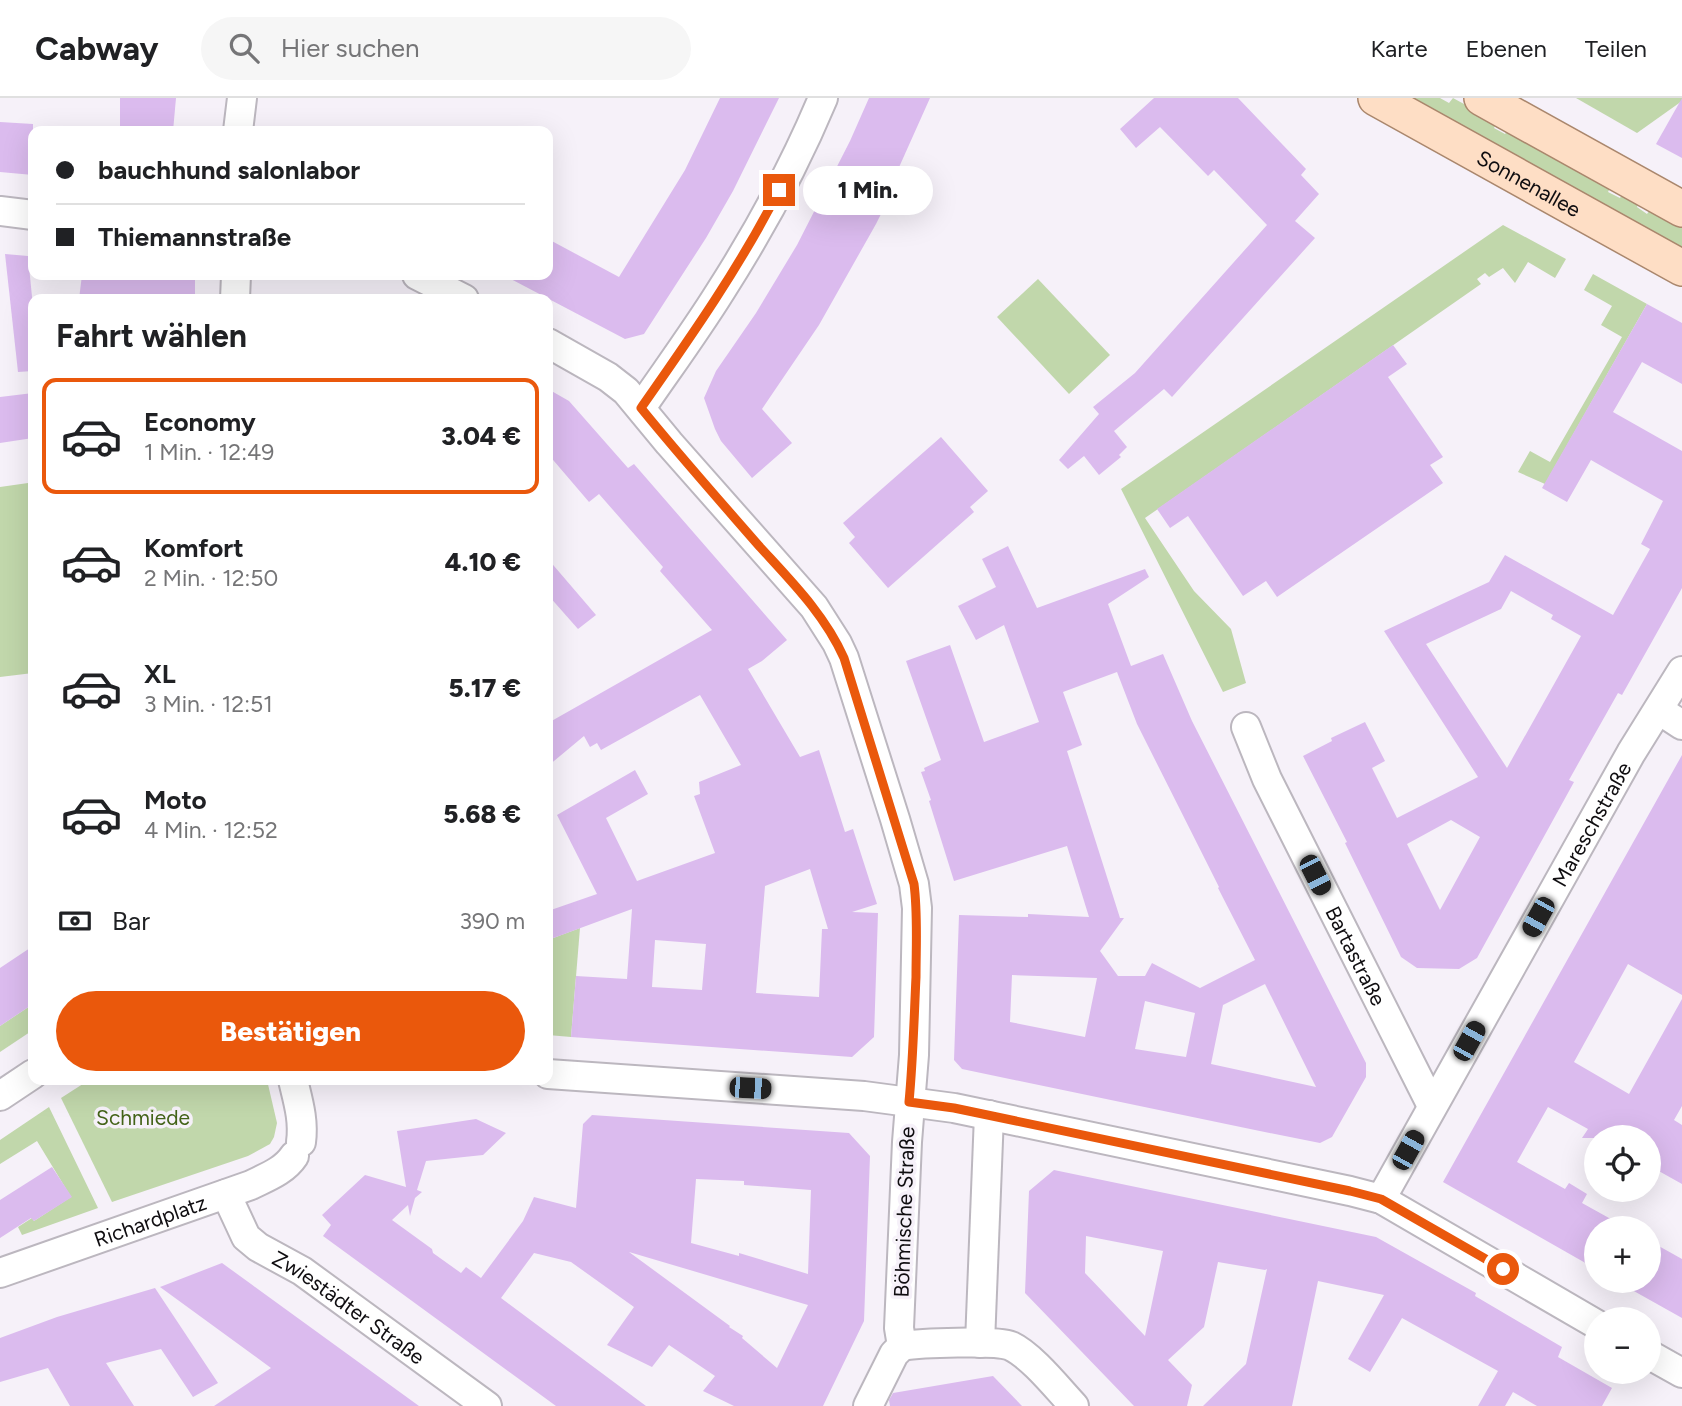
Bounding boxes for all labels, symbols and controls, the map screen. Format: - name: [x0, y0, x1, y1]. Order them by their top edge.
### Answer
- search box: [201, 17, 691, 80]
- text: Cabway: [35, 29, 159, 68]
- icon: search: [225, 29, 263, 67]
- text: Hier suchen: [281, 32, 420, 64]
- text: Karte: [1371, 34, 1428, 63]
- text: Ebenen: [1466, 34, 1547, 63]
- text: Teilen: [1585, 34, 1647, 63]
- street label: Sonnenallee: [1473, 144, 1585, 222]
- text: bauchhund salonlabor: [98, 154, 360, 186]
- callout: 1 Min.: [804, 166, 933, 214]
- route end: [763, 174, 795, 206]
- text: 1 Min.: [838, 176, 898, 204]
- text: Thiemannstraße: [98, 221, 291, 253]
- text: Fahrt wählen: [56, 317, 247, 355]
- icon: car: [60, 405, 123, 468]
- text: Economy: [144, 406, 256, 438]
- text: 3.04 €: [441, 420, 521, 452]
- text: 1 Min. · 12:49: [144, 438, 274, 466]
- icon: car: [60, 531, 123, 594]
- text: Komfort: [144, 532, 244, 564]
- text: 4.10 €: [445, 546, 521, 578]
- text: 2 Min. · 12:50: [144, 564, 278, 592]
- icon: car: [60, 657, 123, 720]
- text: XL: [144, 658, 176, 690]
- text: 5.17 €: [449, 672, 521, 704]
- text: 3 Min. · 12:51: [144, 690, 273, 718]
- street label: Mareschstraße: [1546, 757, 1636, 891]
- icon: car: [60, 783, 123, 846]
- text: Moto: [144, 784, 207, 816]
- text: 5.68 €: [443, 798, 521, 830]
- text: 4 Min. · 12:52: [144, 816, 278, 844]
- car: [1297, 852, 1334, 898]
- car: [1519, 894, 1558, 940]
- icon: cash: [56, 902, 94, 940]
- street label: Bartastraße: [1321, 902, 1392, 1010]
- text: Bar: [112, 905, 150, 937]
- text: 390 m: [459, 907, 525, 935]
- button: Bestätigen: [56, 991, 525, 1071]
- car: [1450, 1018, 1489, 1064]
- car: [729, 1076, 772, 1100]
- park label: Schmiede: [96, 1105, 190, 1130]
- map controls: [1584, 1125, 1661, 1384]
- button: locate: [1584, 1125, 1661, 1202]
- street label: Böhmische Straße: [889, 1126, 919, 1298]
- car: [1389, 1127, 1428, 1173]
- street label: Richardplatz: [91, 1189, 210, 1252]
- button: +: [1584, 1216, 1661, 1293]
- street label: Zwiestädter Straße: [268, 1245, 430, 1369]
- route start: [1487, 1253, 1519, 1285]
- button: −: [1584, 1307, 1661, 1384]

